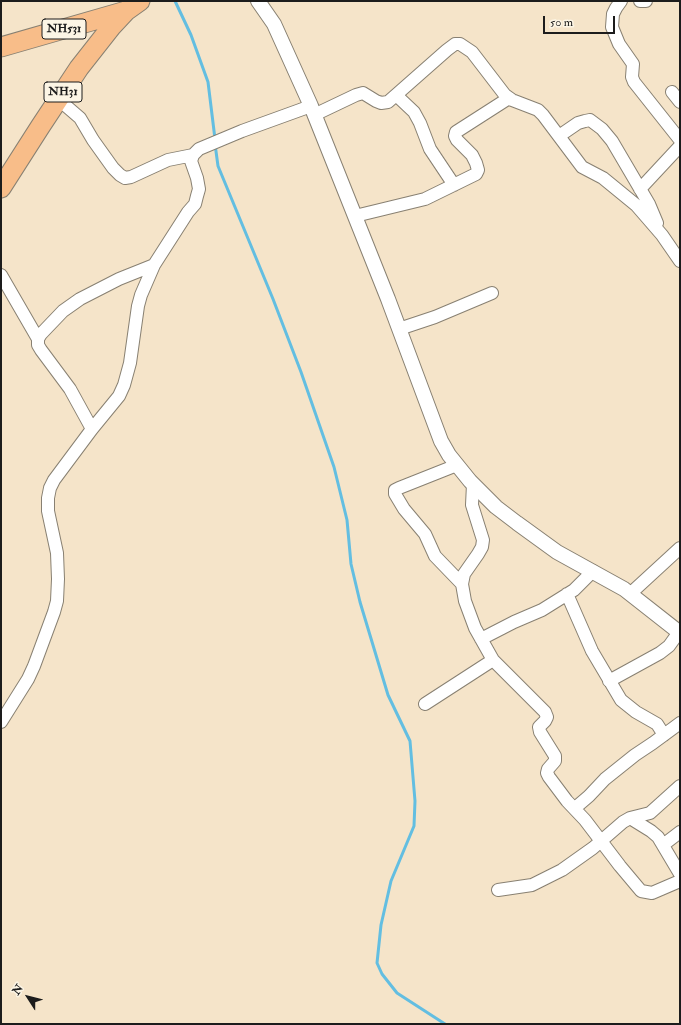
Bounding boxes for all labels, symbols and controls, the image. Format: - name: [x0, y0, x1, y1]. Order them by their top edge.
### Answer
- scale bar: [545, 8, 617, 34]
- text: 50 m: [550, 15, 573, 30]
- road number: NH531: [42, 19, 86, 39]
- road number: NH31: [44, 82, 82, 102]
- north arrow: [8, 977, 48, 1017]
- text: N: [10, 982, 26, 997]

